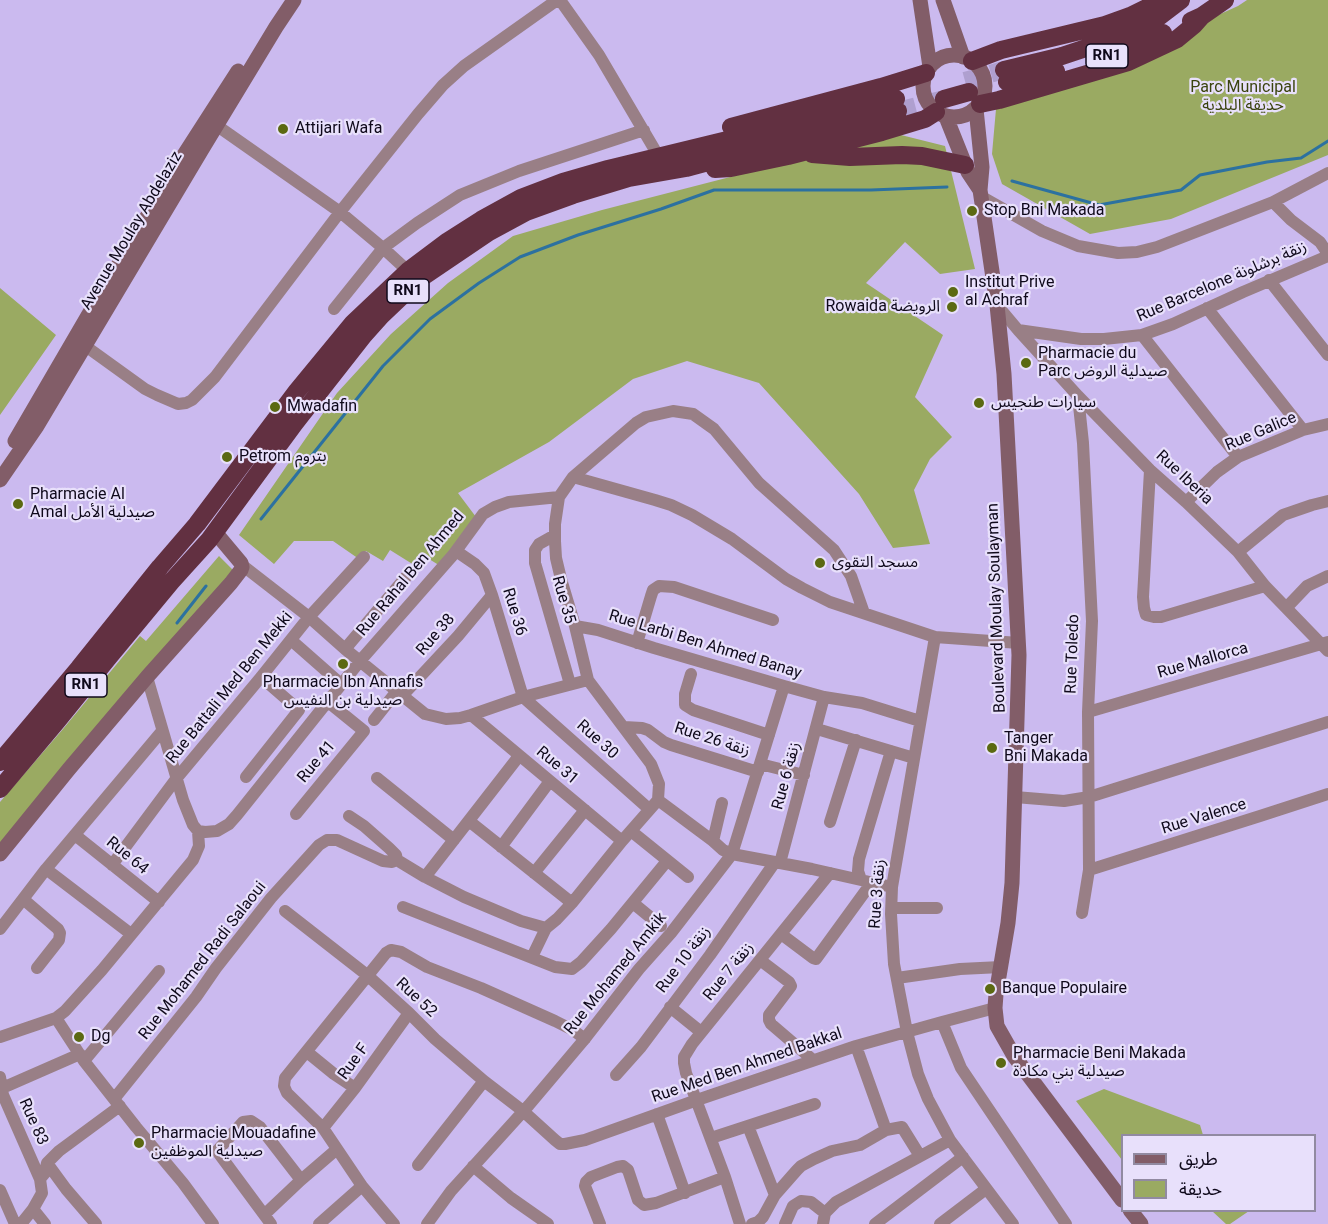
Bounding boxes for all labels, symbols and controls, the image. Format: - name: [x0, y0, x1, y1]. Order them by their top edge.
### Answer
- road number: RN1: [1086, 44, 1128, 68]
- park label: Parc Municipal حديقة البلدية: [1190, 78, 1296, 116]
- place label: Attijari Wafa: [295, 119, 382, 139]
- marker: Attijari Wafa: [276, 122, 290, 136]
- street label: Avenue Moulay Abdelaziz: [77, 148, 187, 314]
- place label: Stop Bni Makada: [984, 201, 1105, 221]
- marker: Stop Bni Makada: [965, 204, 979, 218]
- street label: Rue Barcelone زنقة برشلونة: [1134, 237, 1310, 327]
- place label: Institut Prive al Achraf: [965, 273, 1054, 311]
- road number: RN1: [387, 279, 429, 303]
- marker: Institut Prive al Achraf: [946, 285, 960, 299]
- place label: Rowaida الرويضة: [826, 297, 940, 317]
- marker: Rowaida الرويضة: [945, 300, 959, 314]
- place label: Pharmacie du Parc صيدلية الروض: [1038, 344, 1167, 382]
- marker: Pharmacie du Parc صيدلية الروض: [1019, 356, 1033, 370]
- place label: سيارات طنجيس: [991, 393, 1096, 413]
- marker: سيارات طنجيس: [972, 396, 986, 410]
- place label: Mwadafin: [287, 397, 357, 417]
- marker: Mwadafin: [268, 400, 282, 414]
- street label: Rue Galice: [1223, 408, 1299, 456]
- place label: Petrom بتروم: [239, 447, 327, 467]
- street label: Rue Iberia: [1152, 447, 1216, 509]
- marker: Petrom بتروم: [220, 450, 234, 464]
- place label: Pharmacie Al Amal صيدلية الأمل: [30, 485, 155, 523]
- marker: Pharmacie Al Amal صيدلية الأمل: [11, 497, 25, 511]
- street label: Boulevard Moulay Soulayman: [984, 503, 1010, 713]
- street label: Rue Rahal Ben Ahmed: [353, 508, 469, 640]
- place label: مسجد التقوى: [832, 553, 918, 573]
- marker: مسجد التقوى: [813, 556, 827, 570]
- street label: Rue 35: [547, 574, 579, 626]
- street label: Rue 36: [498, 586, 530, 638]
- street label: Rue Larbi Ben Ahmed Banay: [606, 607, 804, 683]
- street label: Rue Battali Med Ben Mekki: [163, 608, 297, 768]
- street label: Rue 38: [413, 610, 459, 660]
- street label: Rue Toledo: [1062, 614, 1084, 694]
- street label: Rue Mallorca: [1156, 639, 1250, 683]
- marker: Pharmacie Ibn Annafis صيدلية بن النفيس: [336, 657, 350, 671]
- road number: RN1: [65, 673, 107, 697]
- place label: Pharmacie Ibn Annafis صيدلية بن النفيس: [263, 673, 423, 711]
- street label: Rue 30: [572, 716, 622, 764]
- street label: Rue 26 زنقة: [672, 719, 752, 761]
- place label: Tanger Bni Makada: [1004, 729, 1088, 767]
- street label: Rue 41: [294, 737, 340, 787]
- street label: Rue 6 زنقة: [769, 740, 805, 812]
- marker: Tanger Bni Makada: [985, 741, 999, 755]
- street label: Rue 31: [532, 743, 582, 789]
- street label: Rue Valence: [1159, 795, 1249, 839]
- street label: Rue 64: [102, 833, 152, 879]
- street label: Rue 3 زنقة: [866, 859, 890, 929]
- street label: Rue Mohamed Radi Salaoui: [135, 878, 271, 1044]
- street label: Rue Mohamed Amkik: [561, 909, 671, 1039]
- street label: Rue 10 زنقة: [653, 923, 715, 997]
- street label: Rue 7 زنقة: [700, 939, 758, 1005]
- street label: Rue 52: [391, 974, 441, 1022]
- place label: Banque Populaire: [1002, 979, 1127, 999]
- marker: Banque Populaire: [983, 982, 997, 996]
- street label: Rue Med Ben Ahmed Bakkal: [649, 1024, 845, 1108]
- place label: Dg: [91, 1027, 110, 1047]
- marker: Dg: [72, 1030, 86, 1044]
- street label: Rue F: [334, 1040, 374, 1084]
- place label: Pharmacie Beni Makada صيدلية بني مكادة: [1013, 1044, 1186, 1082]
- marker: Pharmacie Beni Makada صيدلية بني مكادة: [994, 1056, 1008, 1070]
- street label: Rue 83: [14, 1096, 52, 1148]
- place label: Pharmacie Mouadafine صيدلية الموظفين: [151, 1124, 316, 1162]
- legend: [1121, 1134, 1316, 1212]
- marker: Pharmacie Mouadafine صيدلية الموظفين: [132, 1136, 146, 1150]
- text: طريق: [1179, 1148, 1218, 1169]
- text: حديقة: [1179, 1178, 1222, 1199]

